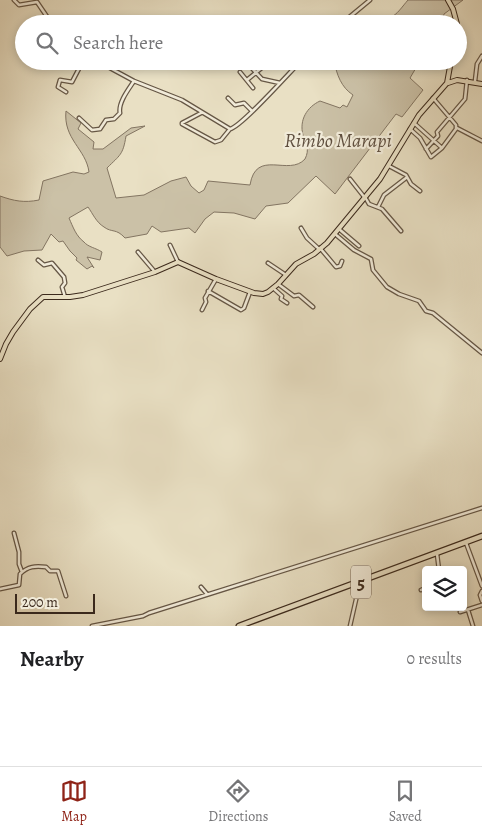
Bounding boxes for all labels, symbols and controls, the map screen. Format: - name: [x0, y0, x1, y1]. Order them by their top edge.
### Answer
- search box: [15, 15, 467, 70]
- icon: search: [33, 29, 61, 57]
- text: Search here: [73, 30, 163, 56]
- park label: Rimbo Marapi: [284, 127, 392, 154]
- road number: 5: [351, 566, 371, 598]
- map controls: [422, 566, 467, 611]
- button: layers: [422, 566, 467, 611]
- scale bar: [15, 591, 95, 614]
- text: 200 m: [22, 593, 58, 612]
- text: Nearby: [20, 645, 83, 673]
- text: 0 results: [406, 648, 462, 670]
- tab: Map: [60, 777, 88, 826]
- tab: Directions: [208, 777, 268, 826]
- tab: Saved: [389, 777, 422, 826]

